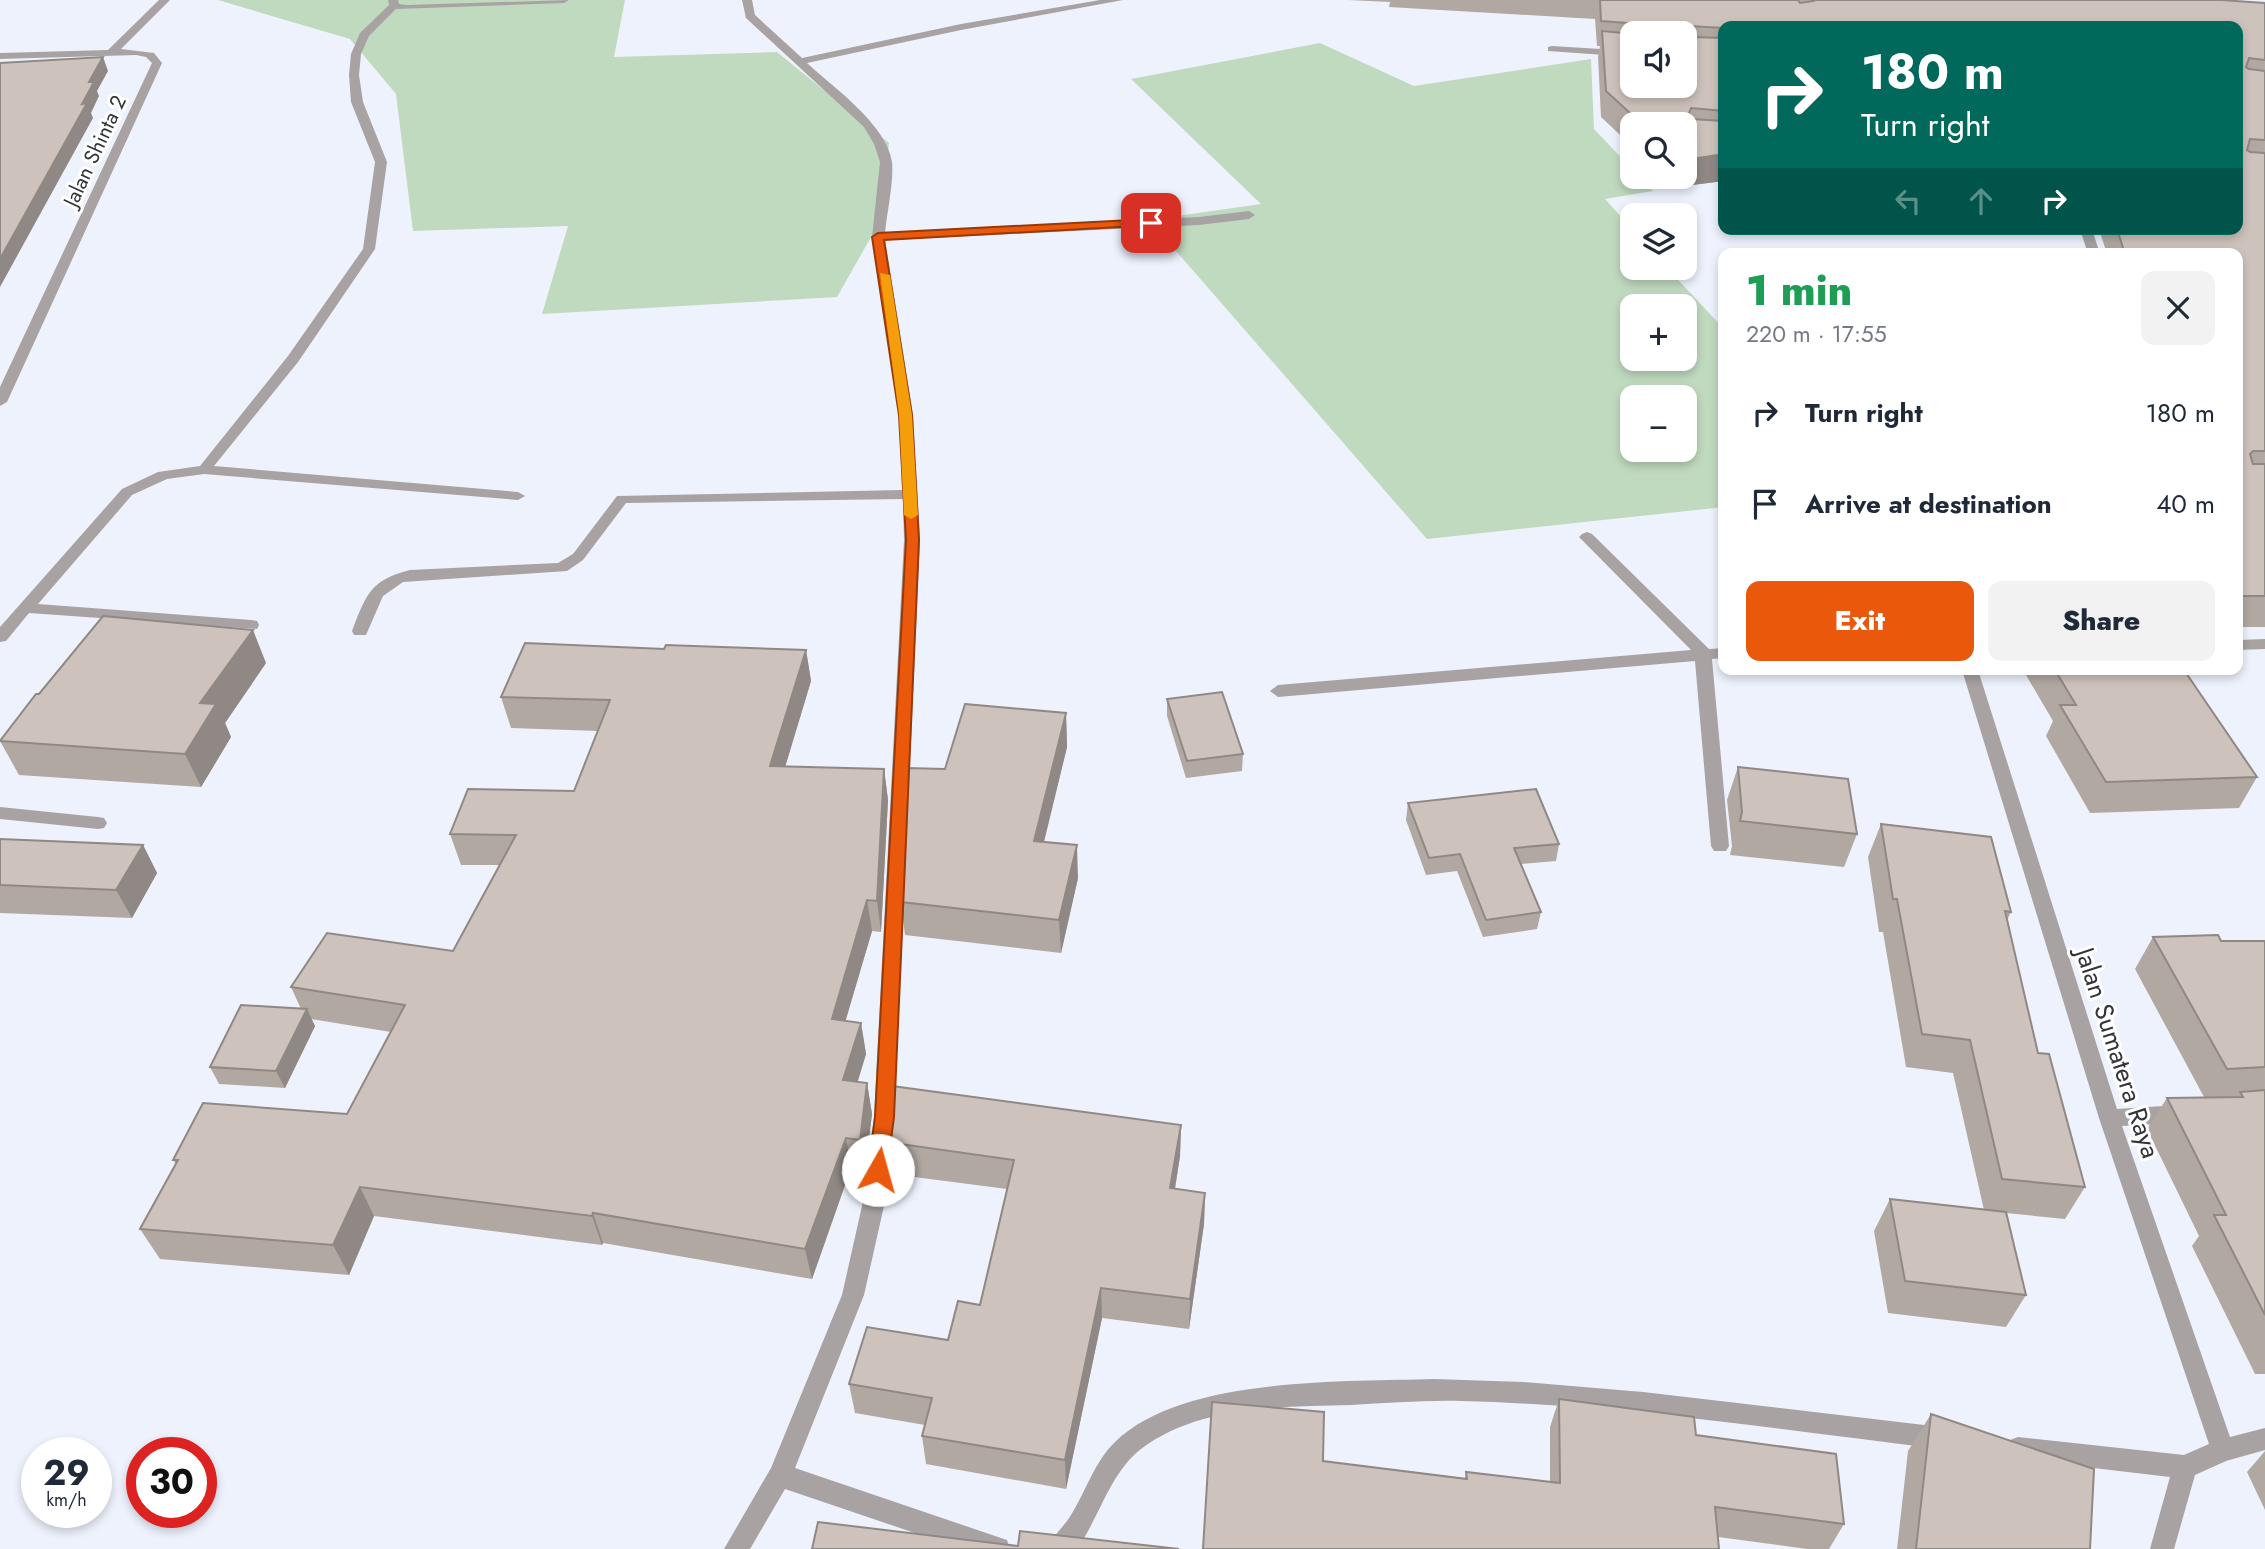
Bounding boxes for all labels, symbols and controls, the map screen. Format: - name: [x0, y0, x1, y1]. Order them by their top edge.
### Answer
- map controls: [1620, 21, 1697, 462]
- button: sound: [1620, 21, 1697, 98]
- text: 180 m: [1861, 37, 2004, 107]
- icon: right: [1746, 49, 1837, 140]
- street label: Jalan Shinta 2: [55, 90, 134, 214]
- text: Turn right: [1861, 102, 1990, 148]
- button: search: [1620, 112, 1697, 189]
- icon: left: [1889, 182, 1927, 220]
- icon: ahead: [1962, 182, 2000, 220]
- icon: right: [2035, 182, 2073, 220]
- pin: [1121, 193, 1181, 253]
- button: layers: [1620, 203, 1697, 280]
- icon: arrive: [1132, 204, 1170, 242]
- text: 1 min: [1746, 260, 1852, 321]
- button: close: [2141, 271, 2215, 345]
- button: +: [1620, 294, 1697, 371]
- text: 220 m · 17:55: [1746, 317, 1887, 351]
- button: −: [1620, 385, 1697, 462]
- icon: right: [1746, 394, 1784, 432]
- text: Turn right: [1805, 394, 1923, 432]
- text: 180 m: [2145, 394, 2215, 432]
- icon: arrive: [1746, 485, 1784, 523]
- text: Arrive at destination: [1805, 485, 2052, 523]
- text: 40 m: [2156, 485, 2215, 523]
- button: Exit: [1746, 581, 1974, 661]
- button: Share: [1988, 581, 2215, 661]
- street label: Jalan Sumatera Raya: [2065, 940, 2170, 1163]
- position arrow: [841, 1133, 915, 1207]
- speed limit sign: 30: [126, 1437, 217, 1528]
- text: 29: [43, 1448, 90, 1498]
- text: km/h: [46, 1487, 87, 1513]

